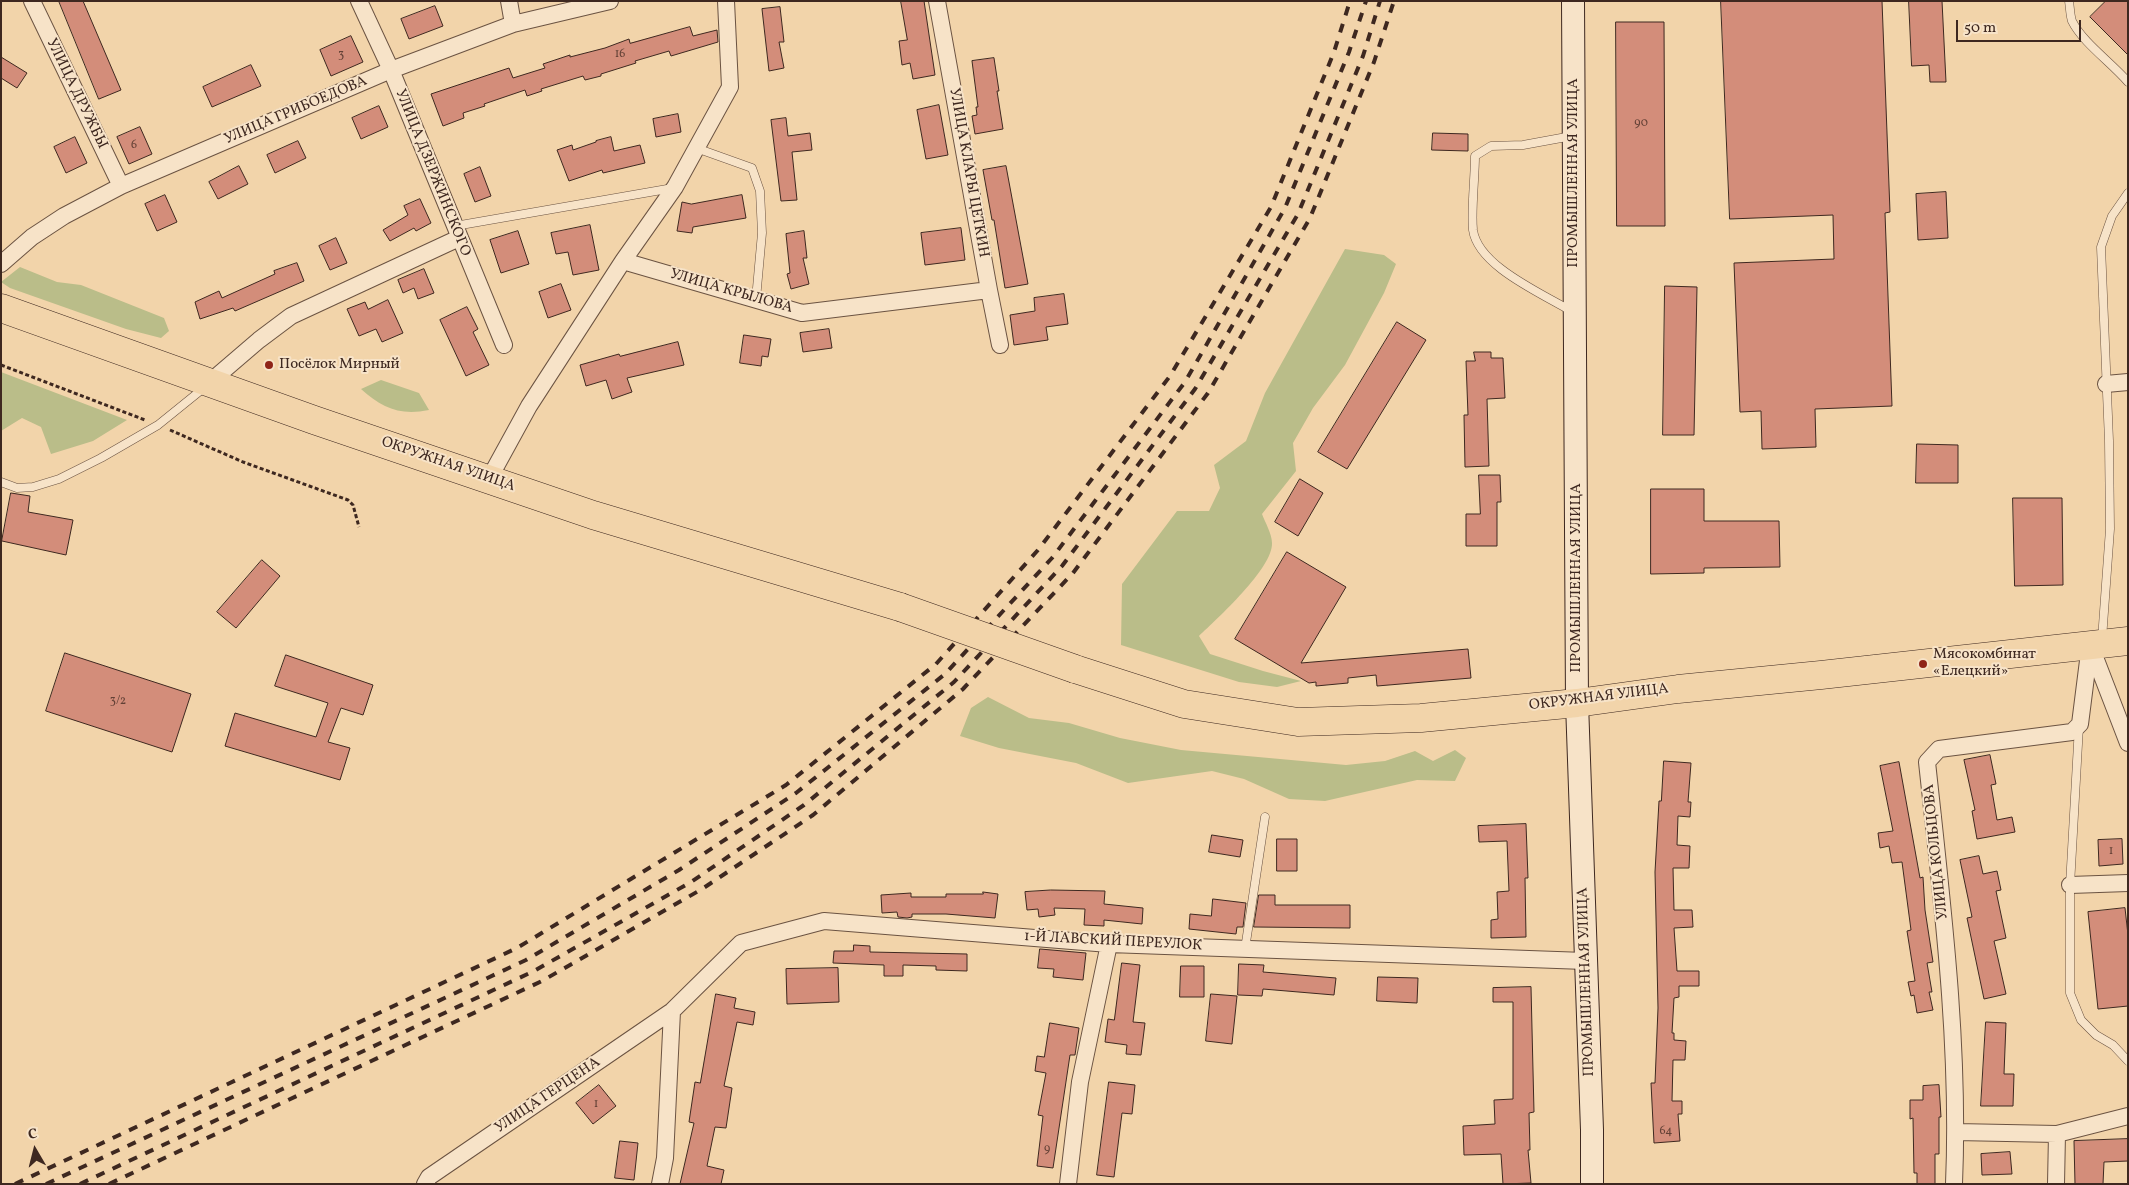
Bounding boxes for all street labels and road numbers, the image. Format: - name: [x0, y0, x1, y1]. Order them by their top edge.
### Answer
- street label: УЛИЦА ДРУЖБЫ: [41, 36, 111, 152]
- street label: УЛИЦА ГРИБОЕДОВА: [222, 73, 370, 149]
- street label: ПРОМЫШЛЕННАЯ УЛИЦА: [1565, 78, 1583, 268]
- street label: УЛИЦА ДЗЕРЖИНСКОГО: [390, 87, 474, 259]
- street label: УЛИЦА КЛАРЫ ЦЕТКИН: [944, 87, 992, 259]
- street label: УЛИЦА КРЫЛОВА: [667, 266, 795, 318]
- street label: ОКРУЖНАЯ УЛИЦА: [379, 434, 517, 496]
- street label: ПРОМЫШЛЕННАЯ УЛИЦА: [1568, 483, 1586, 673]
- street label: ОКРУЖНАЯ УЛИЦА: [1528, 681, 1670, 715]
- street label: УЛИЦА КОЛЬЦОВА: [1921, 783, 1953, 921]
- street label: ПРОМЫШЛЕННАЯ УЛИЦА: [1575, 887, 1599, 1077]
- street label: 1-Й ЛАВСКИЙ ПЕРЕУЛОК: [1023, 928, 1203, 956]
- street label: УЛИЦА ГЕРЦЕНА: [492, 1054, 604, 1138]

